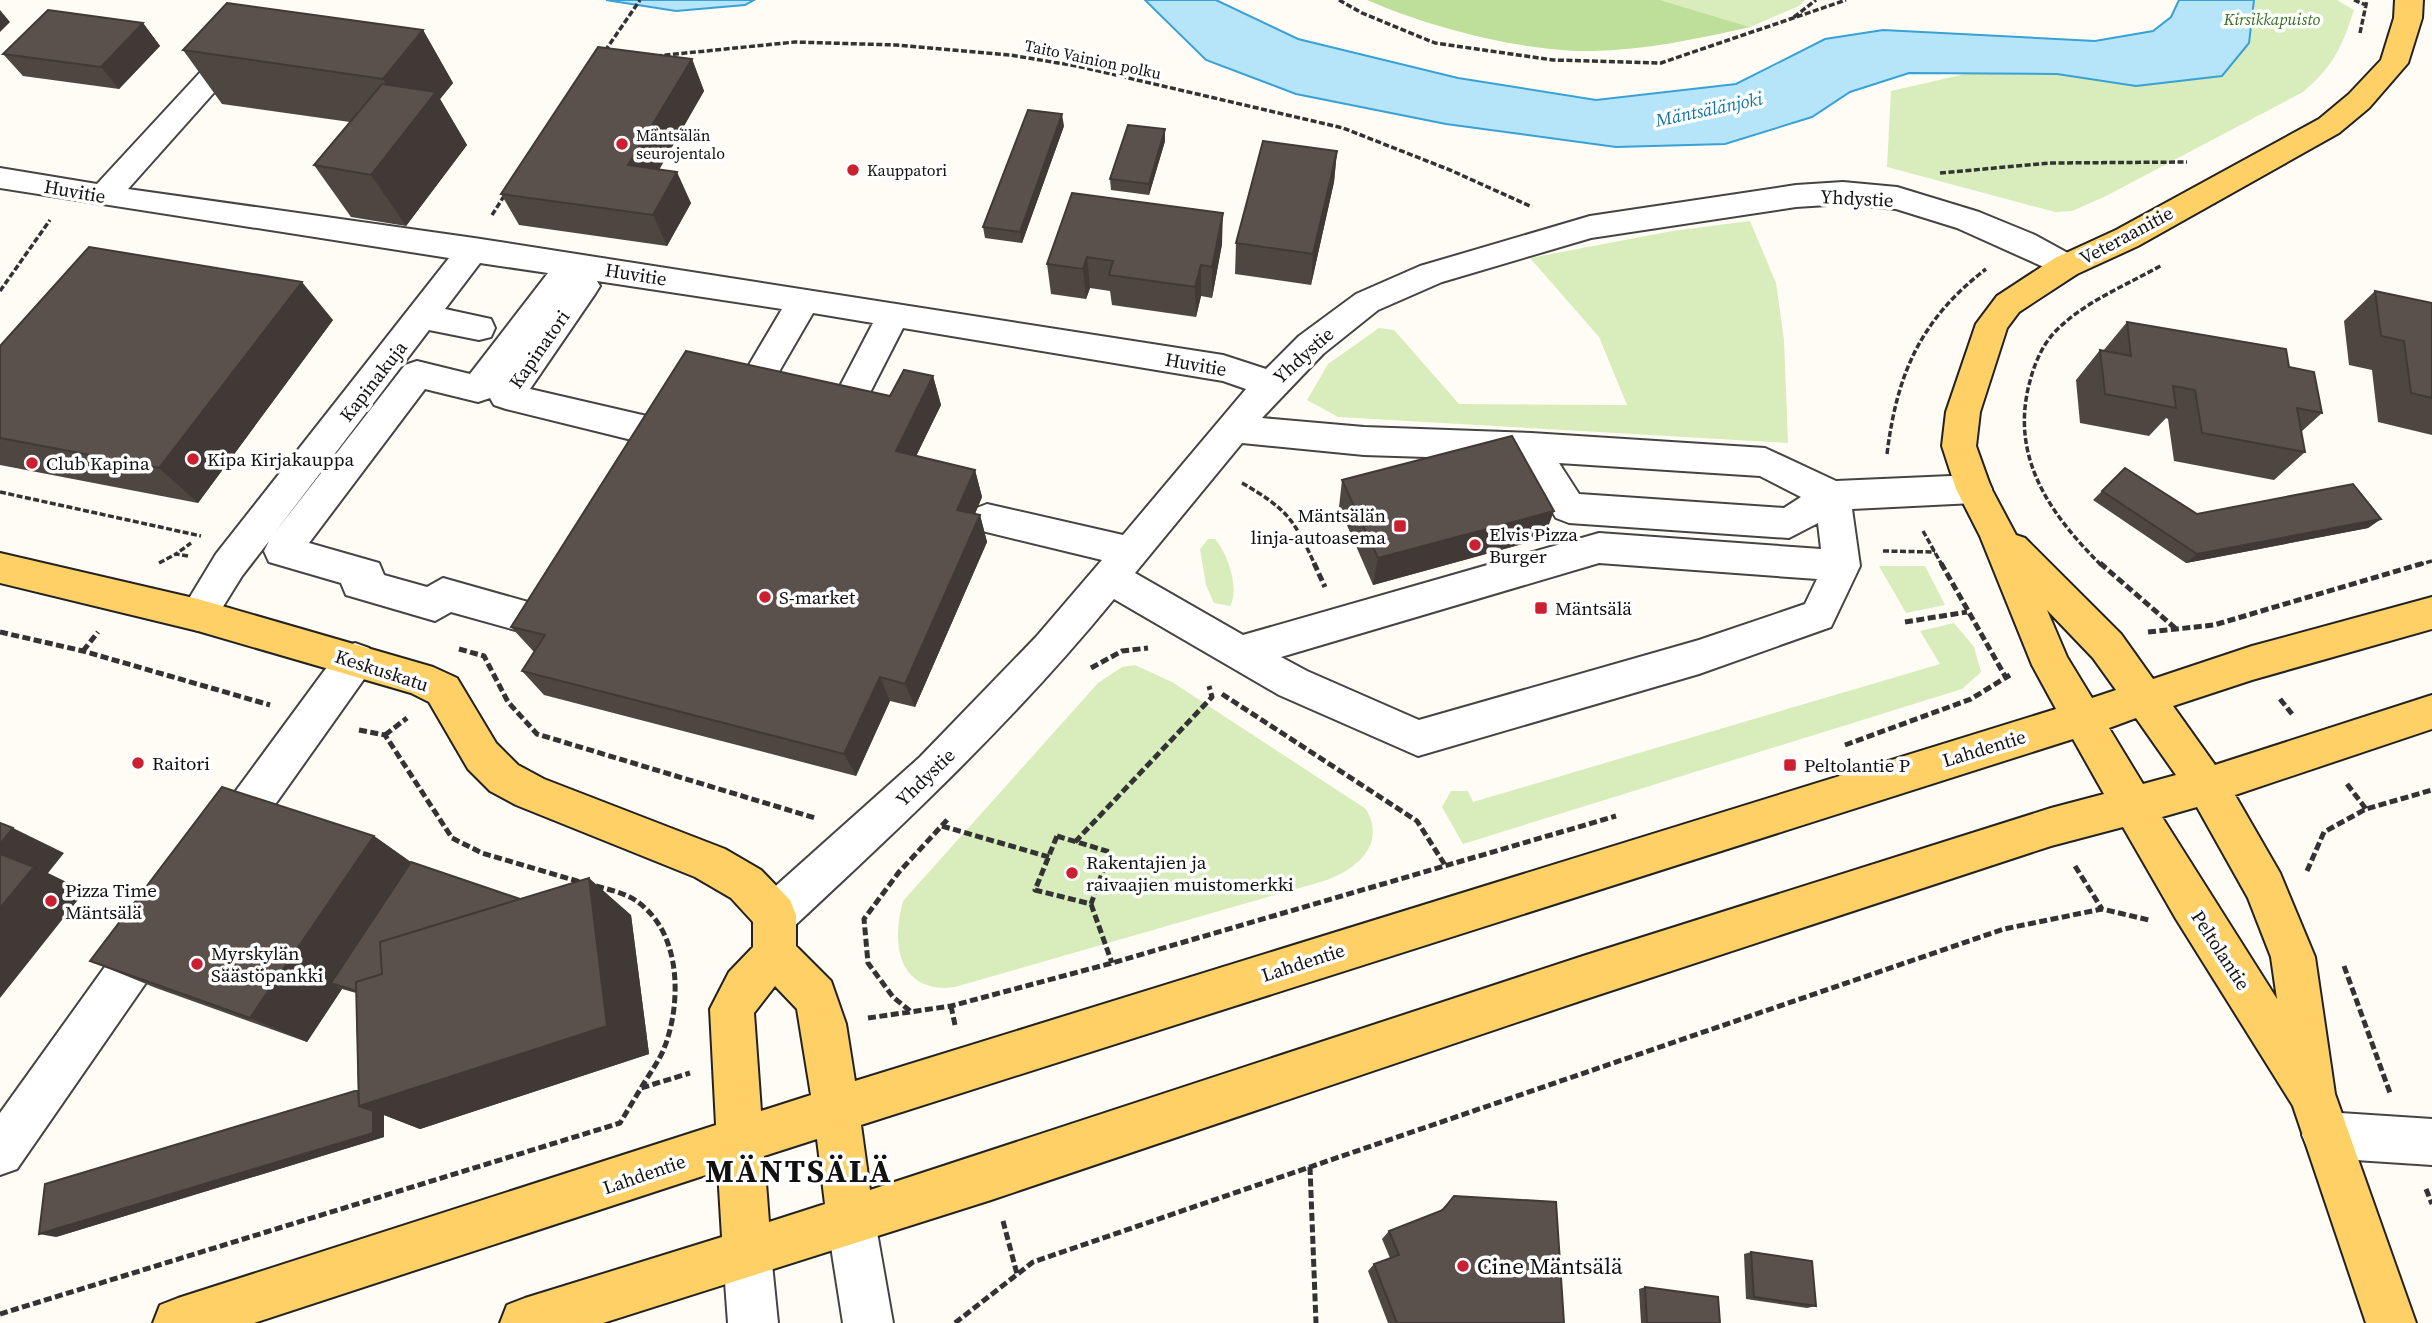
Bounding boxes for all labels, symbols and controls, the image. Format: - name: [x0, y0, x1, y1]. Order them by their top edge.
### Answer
- park label: Kirsikkapuisto: [2223, 8, 2320, 30]
- street label: Taito Vainion polku: [1023, 34, 1163, 84]
- water label: Mäntsälänjoki: [1652, 85, 1765, 133]
- place label: Mäntsälän seurojentalo: [636, 124, 725, 164]
- marker: Mäntsälän seurojentalo: [614, 136, 630, 152]
- place label: Kauppatori: [867, 159, 947, 181]
- marker: Kauppatori: [845, 162, 861, 178]
- street label: Huvitie: [42, 173, 108, 209]
- street label: Yhdystie: [1820, 183, 1894, 213]
- street label: Veteraanitie: [2075, 199, 2177, 271]
- street label: Huvitie: [603, 256, 669, 292]
- street label: Kapinatori: [503, 304, 576, 393]
- street label: Yhdystie: [1267, 321, 1339, 389]
- street label: Kapinakuja: [333, 335, 413, 427]
- street label: Huvitie: [1163, 346, 1229, 382]
- place label: Kipa Kirjakauppa: [207, 446, 355, 472]
- place label: Club Kapina: [46, 450, 150, 476]
- marker: Kipa Kirjakauppa: [185, 451, 201, 467]
- marker: Club Kapina: [24, 455, 40, 471]
- place label: Mäntsälän linja-autoasema: [1251, 502, 1386, 550]
- marker: Mäntsälän linja-autoasema: [1392, 518, 1408, 534]
- place label: Elvis Pizza Burger: [1489, 521, 1578, 569]
- marker: Elvis Pizza Burger: [1467, 537, 1483, 553]
- place label: S-market: [779, 584, 856, 610]
- marker: S-market: [757, 589, 773, 605]
- place label: Mäntsälä: [1555, 595, 1632, 621]
- marker: Mäntsälä: [1533, 600, 1549, 616]
- street label: Keskuskatu: [332, 643, 432, 697]
- street label: Lahdentie: [1939, 723, 2029, 773]
- street label: Yhdystie: [890, 742, 960, 812]
- place label: Raitori: [152, 750, 210, 776]
- place label: Peltolantie P: [1804, 752, 1910, 778]
- marker: Raitori: [130, 755, 146, 771]
- marker: Peltolantie P: [1782, 757, 1798, 773]
- place label: Rakentajien ja raivaajien muistomerkki: [1086, 849, 1294, 897]
- marker: Rakentajien ja raivaajien muistomerkki: [1064, 865, 1080, 881]
- place label: Pizza Time Mäntsälä: [65, 877, 157, 925]
- marker: Pizza Time Mäntsälä: [43, 893, 59, 909]
- street label: Peltolantie: [2185, 905, 2257, 995]
- street label: Lahdentie: [1258, 936, 1348, 988]
- place label: Myrskylän Säästöpankki: [211, 940, 324, 988]
- marker: Myrskylän Säästöpankki: [189, 956, 205, 972]
- street label: Lahdentie: [599, 1148, 689, 1200]
- district label: MÄNTSÄLÄ: [705, 1149, 893, 1193]
- place label: Cine Mäntsälä: [1477, 1250, 1623, 1282]
- marker: Cine Mäntsälä: [1455, 1258, 1471, 1274]

